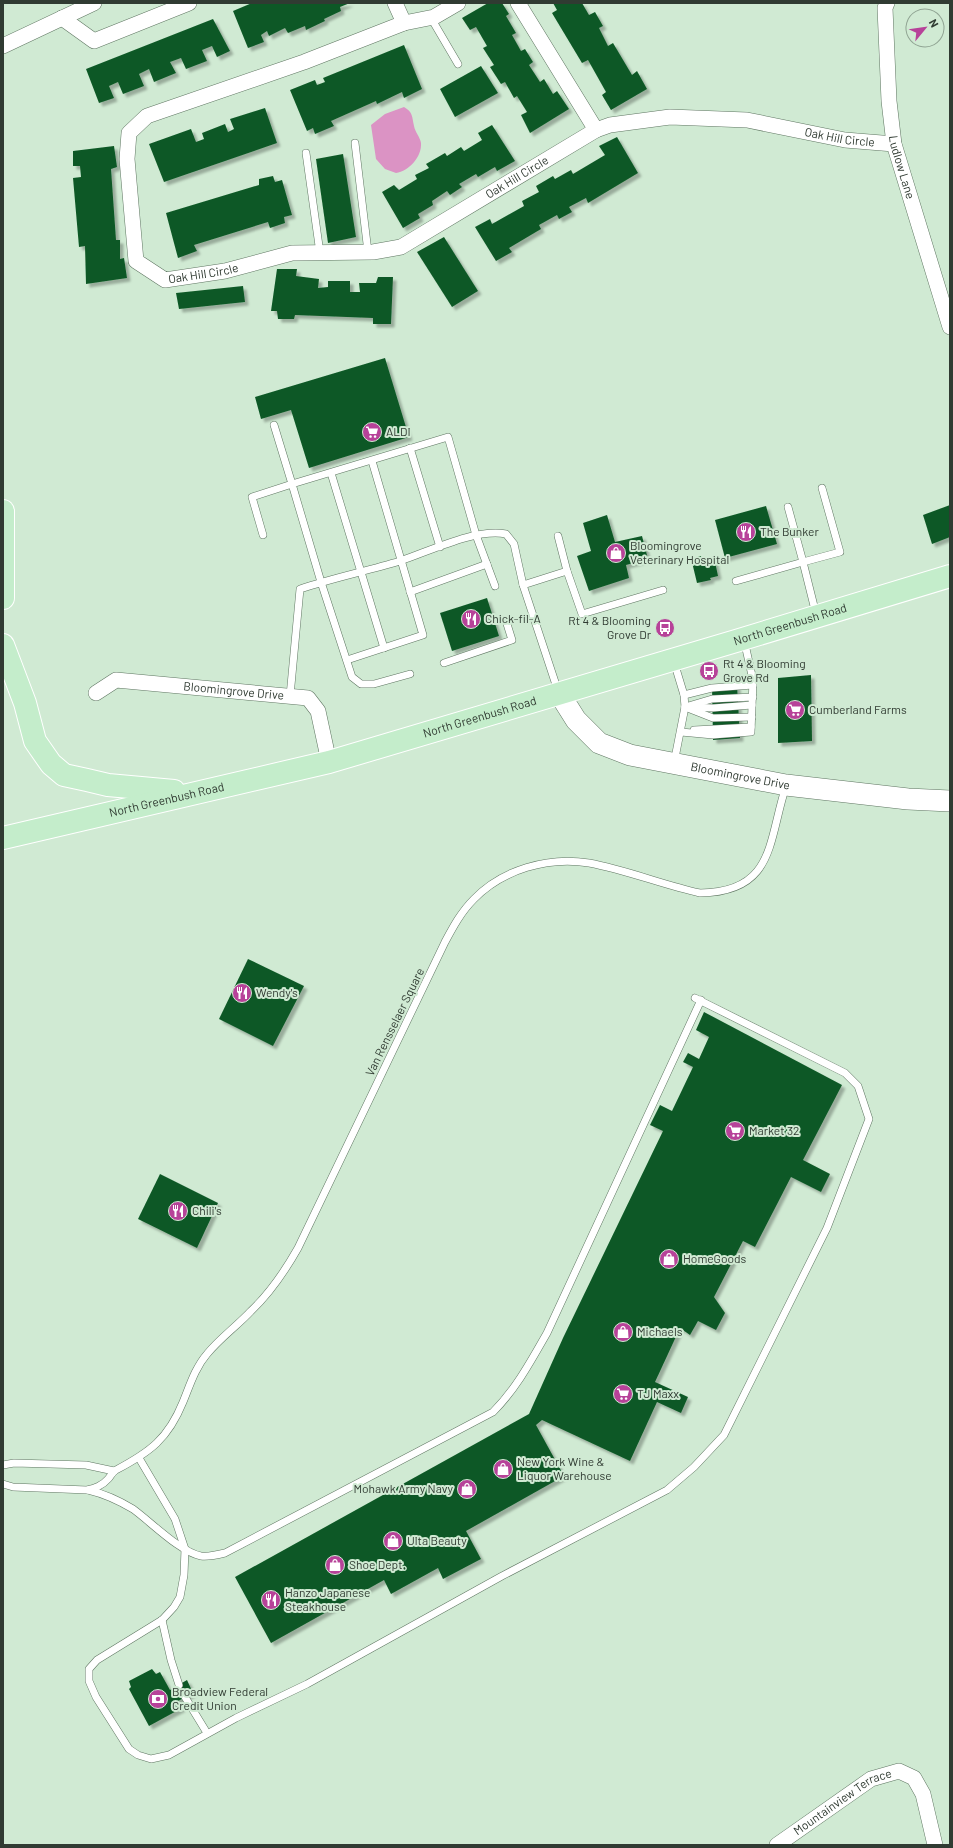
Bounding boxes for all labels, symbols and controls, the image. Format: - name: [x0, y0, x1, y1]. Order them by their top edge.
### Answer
- north arrow: [905, 8, 945, 48]
- text: N: [927, 17, 942, 29]
- street label: Oak Hill Circle: [804, 124, 875, 148]
- street label: Ludlow Lane: [887, 135, 918, 200]
- street label: Oak Hill Circle: [483, 152, 551, 201]
- street label: Oak Hill Circle: [167, 260, 240, 285]
- supermarket icon: ALDI: [361, 421, 383, 443]
- place label: ALDI: [386, 424, 411, 438]
- restaurant icon: The Bunker: [735, 521, 757, 543]
- place label: The Bunker: [760, 524, 819, 538]
- place label: Bloomingrove Veterinary Hospital: [630, 538, 729, 566]
- shop icon: Bloomingrove Veterinary Hospital: [605, 542, 627, 564]
- street label: North Greenbush Road: [732, 600, 848, 647]
- restaurant icon: Chick-fil-A: [460, 608, 482, 630]
- place label: Chick-fil-A: [485, 611, 541, 625]
- place label: Rt 4 & Blooming Grove Dr: [568, 613, 652, 641]
- bus stop icon: Rt 4 & Blooming Grove Dr: [654, 617, 676, 639]
- place label: Rt 4 & Blooming Grove Rd: [723, 656, 806, 684]
- bus stop icon: Rt 4 & Blooming Grove Rd: [698, 660, 720, 682]
- street label: Bloomingrove Drive: [183, 678, 285, 702]
- street label: North Greenbush Road: [421, 693, 538, 740]
- supermarket icon: Cumberland Farms: [784, 699, 806, 721]
- place label: Cumberland Farms: [809, 702, 907, 716]
- street label: Bloomingrove Drive: [690, 759, 791, 791]
- street label: North Greenbush Road: [108, 779, 225, 819]
- street label: Van Rensselaer Square: [362, 965, 426, 1078]
- restaurant icon: Wendy's: [231, 982, 253, 1004]
- place label: Wendy's: [256, 985, 298, 999]
- supermarket icon: Market 32: [724, 1120, 746, 1142]
- place label: Market 32: [749, 1123, 800, 1137]
- restaurant icon: Chili's: [167, 1200, 189, 1222]
- place label: Chili's: [192, 1203, 222, 1217]
- shop icon: HomeGoods: [658, 1248, 680, 1270]
- place label: HomeGoods: [683, 1251, 747, 1265]
- shop icon: Michaels: [612, 1321, 634, 1343]
- place label: Michaels: [637, 1324, 683, 1338]
- supermarket icon: TJ Maxx: [612, 1383, 634, 1405]
- place label: TJ Maxx: [637, 1386, 679, 1400]
- place label: New York Wine & Liquor Warehouse: [517, 1454, 612, 1482]
- shop icon: New York Wine & Liquor Warehouse: [492, 1458, 514, 1480]
- shop icon: Mohawk Army Navy: [456, 1478, 478, 1500]
- place label: Mohawk Army Navy: [353, 1481, 453, 1495]
- shop icon: Ulta Beauty: [382, 1530, 404, 1552]
- place label: Ulta Beauty: [407, 1533, 467, 1547]
- shop icon: Shoe Dept.: [324, 1554, 346, 1576]
- place label: Shoe Dept.: [349, 1557, 406, 1571]
- place label: Hanzo Japanese Steakhouse: [285, 1585, 370, 1613]
- restaurant icon: Hanzo Japanese Steakhouse: [260, 1589, 282, 1611]
- place label: Broadview Federal Credit Union: [172, 1684, 268, 1712]
- bank icon: Broadview Federal Credit Union: [147, 1688, 169, 1710]
- street label: Mountainview Terrace: [790, 1766, 893, 1837]

